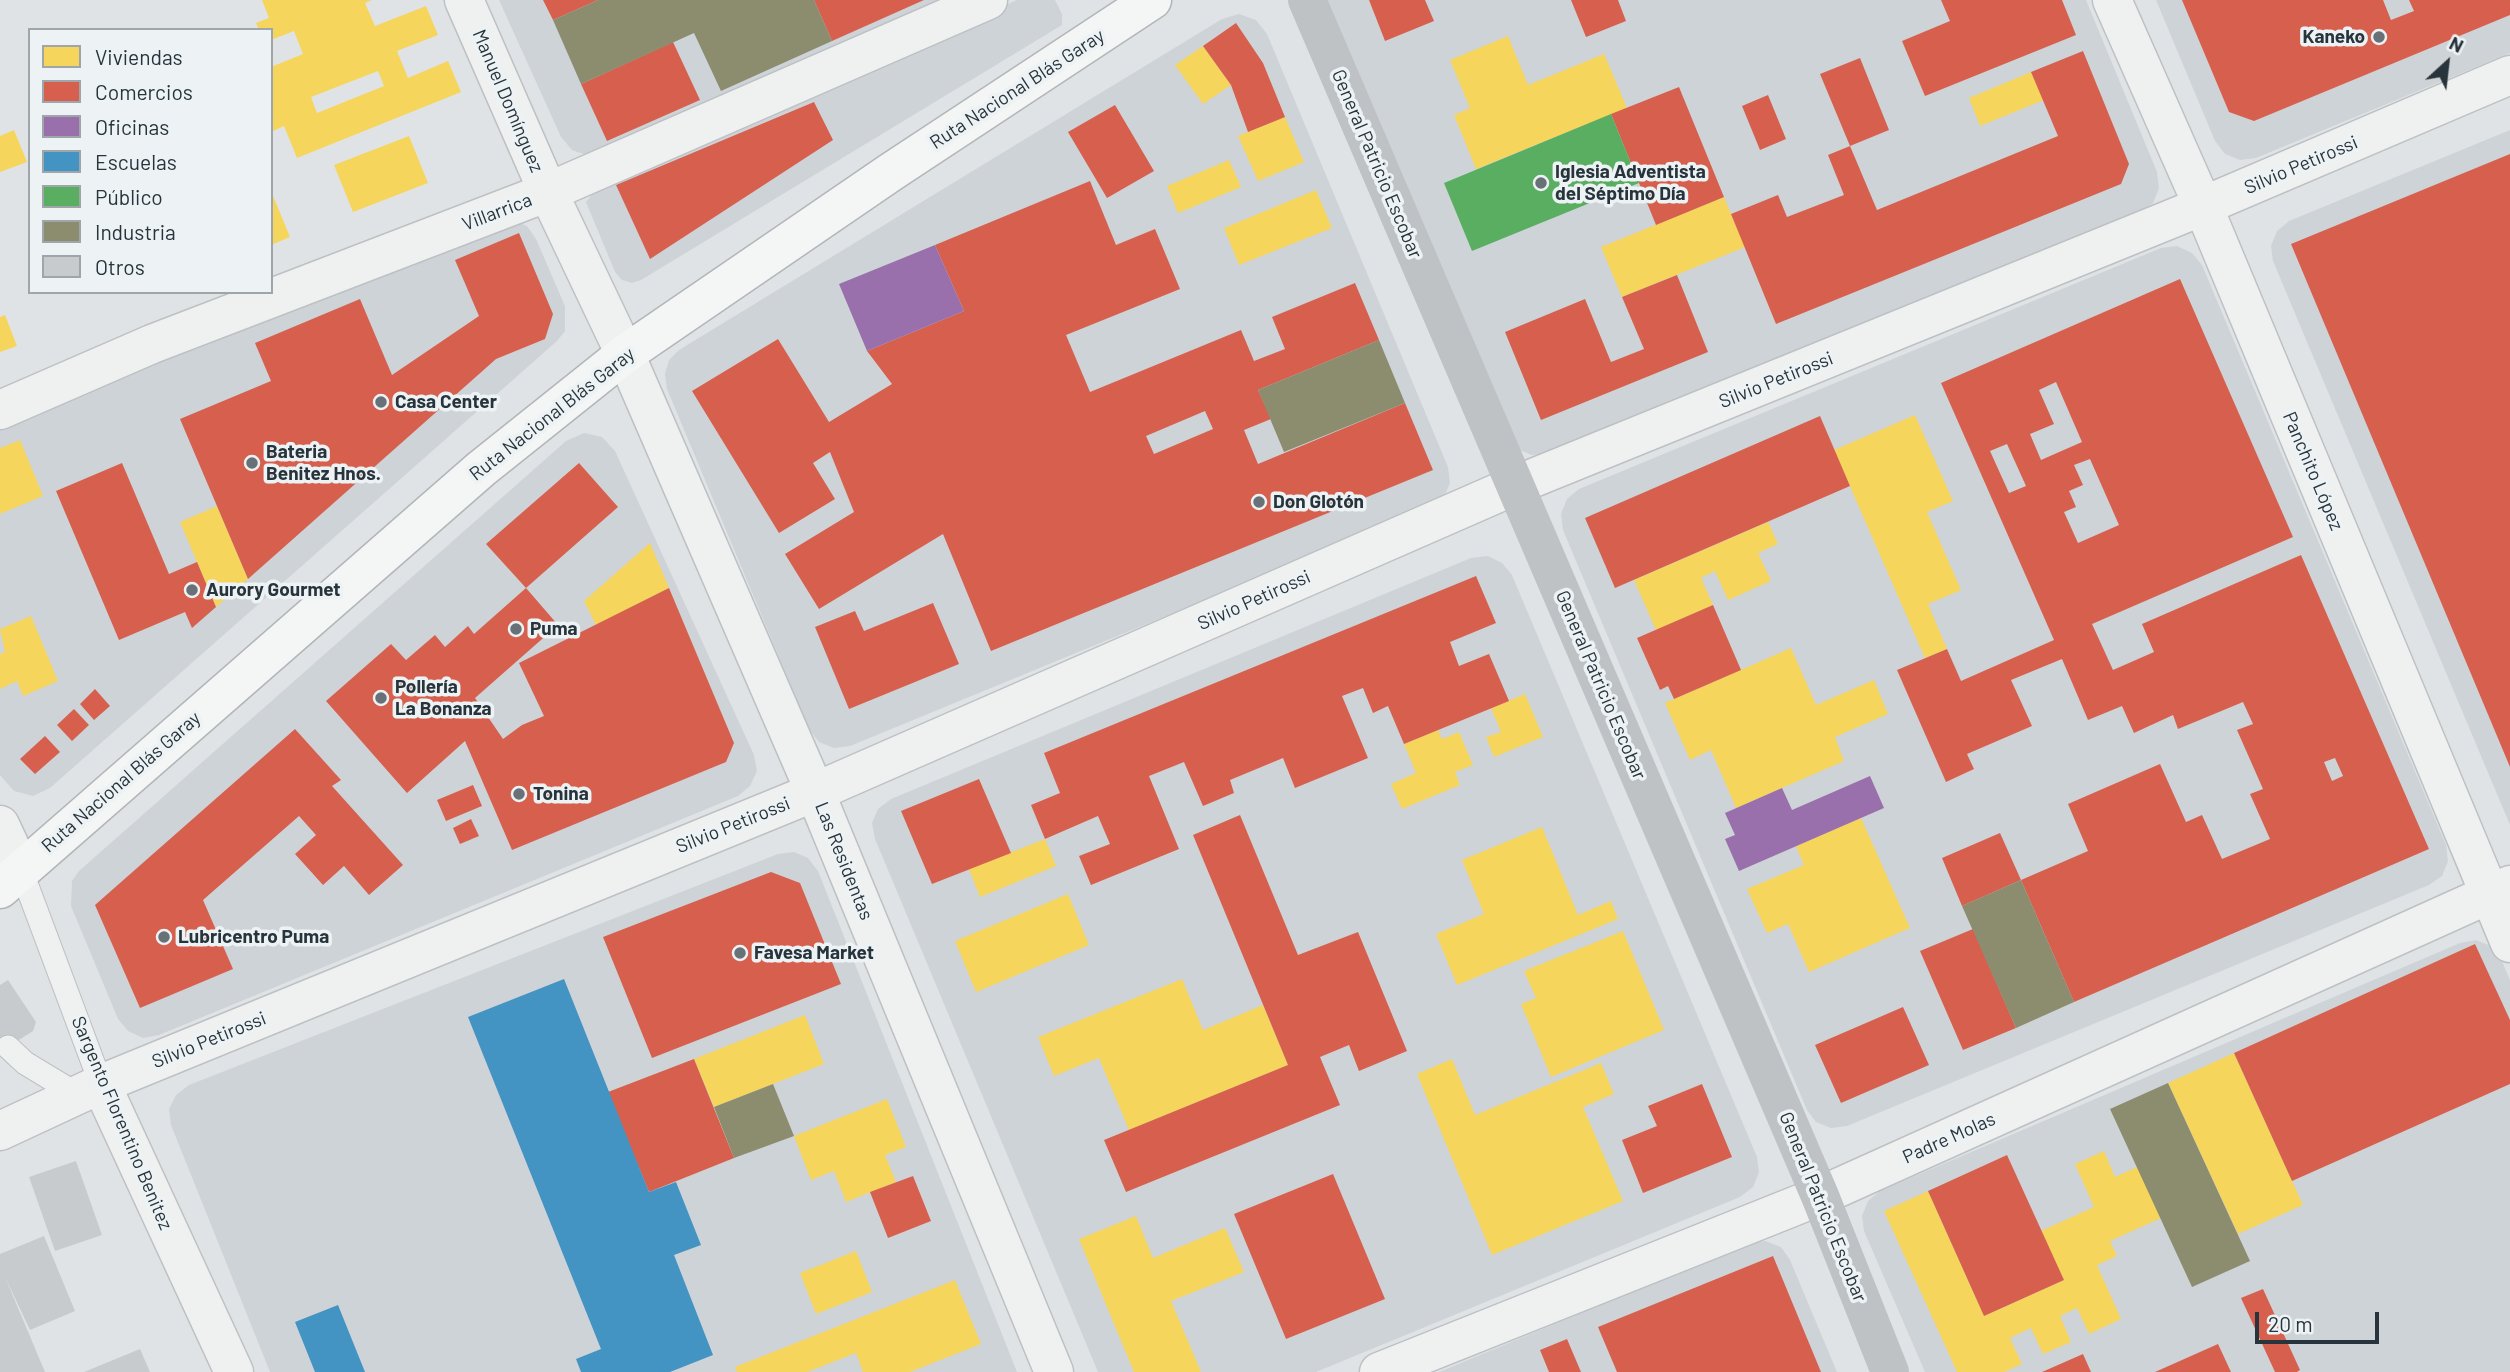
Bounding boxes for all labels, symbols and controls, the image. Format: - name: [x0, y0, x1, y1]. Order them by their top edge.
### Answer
- street label: Ruta Nacional Blás Garay: [926, 24, 1108, 154]
- street label: Manuel Domínguez: [468, 26, 548, 176]
- place label: Kaneko: [2303, 26, 2365, 48]
- legend: [28, 28, 273, 294]
- north arrow: [2412, 28, 2482, 98]
- marker: Kaneko: [2371, 29, 2387, 45]
- text: N: [2446, 31, 2468, 57]
- text: Viviendas: [95, 44, 183, 69]
- street label: General Patricio Escobar: [1327, 66, 1427, 262]
- text: Comercios: [95, 79, 193, 104]
- text: Oficinas: [95, 114, 169, 139]
- street label: Silvio Petirossi: [2241, 131, 2361, 199]
- text: Escuelas: [95, 149, 177, 174]
- place label: Iglesia Adventista del Séptimo Día: [1555, 161, 1706, 205]
- marker: Iglesia Adventista del Séptimo Día: [1533, 175, 1549, 191]
- text: Público: [95, 184, 163, 209]
- street label: Villarrica: [459, 188, 535, 236]
- text: Industria: [95, 219, 176, 244]
- text: Otros: [95, 254, 145, 279]
- street label: Ruta Nacional Blás Garay: [465, 342, 639, 486]
- street label: Silvio Petirossi: [1716, 347, 1836, 413]
- place label: Casa Center: [395, 391, 497, 413]
- marker: Casa Center: [373, 394, 389, 410]
- street label: Panchito López: [2278, 408, 2348, 534]
- place label: Bateria Benitez Hnos.: [266, 441, 381, 485]
- marker: Bateria Benitez Hnos.: [244, 455, 260, 471]
- place label: Don Glotón: [1273, 491, 1364, 513]
- marker: Don Glotón: [1251, 494, 1267, 510]
- street label: Silvio Petirossi: [1194, 565, 1314, 635]
- place label: Aurory Gourmet: [206, 579, 341, 601]
- marker: Aurory Gourmet: [184, 582, 200, 598]
- street label: General Patricio Escobar: [1551, 587, 1651, 783]
- place label: Puma: [530, 618, 578, 640]
- marker: Puma: [508, 621, 524, 637]
- place label: Pollería La Bonanza: [395, 676, 492, 720]
- marker: Pollería La Bonanza: [373, 690, 389, 706]
- street label: Ruta Nacional Blás Garay: [37, 707, 205, 857]
- place label: Tonina: [533, 783, 589, 805]
- marker: Tonina: [511, 786, 527, 802]
- street label: Silvio Petirossi: [673, 792, 793, 858]
- street label: Las Residentas: [810, 799, 878, 923]
- place label: Lubricentro Puma: [178, 926, 329, 948]
- marker: Lubricentro Puma: [156, 929, 172, 945]
- place label: Favesa Market: [754, 942, 874, 964]
- marker: Favesa Market: [732, 945, 748, 961]
- street label: Silvio Petirossi: [149, 1007, 269, 1073]
- street label: Sargento Florentino Benitez: [67, 1013, 177, 1233]
- street label: Padre Molas: [1899, 1107, 1999, 1169]
- street label: General Patricio Escobar: [1774, 1109, 1872, 1305]
- scale bar: [2258, 1298, 2382, 1342]
- text: 20 m: [2268, 1311, 2313, 1336]

